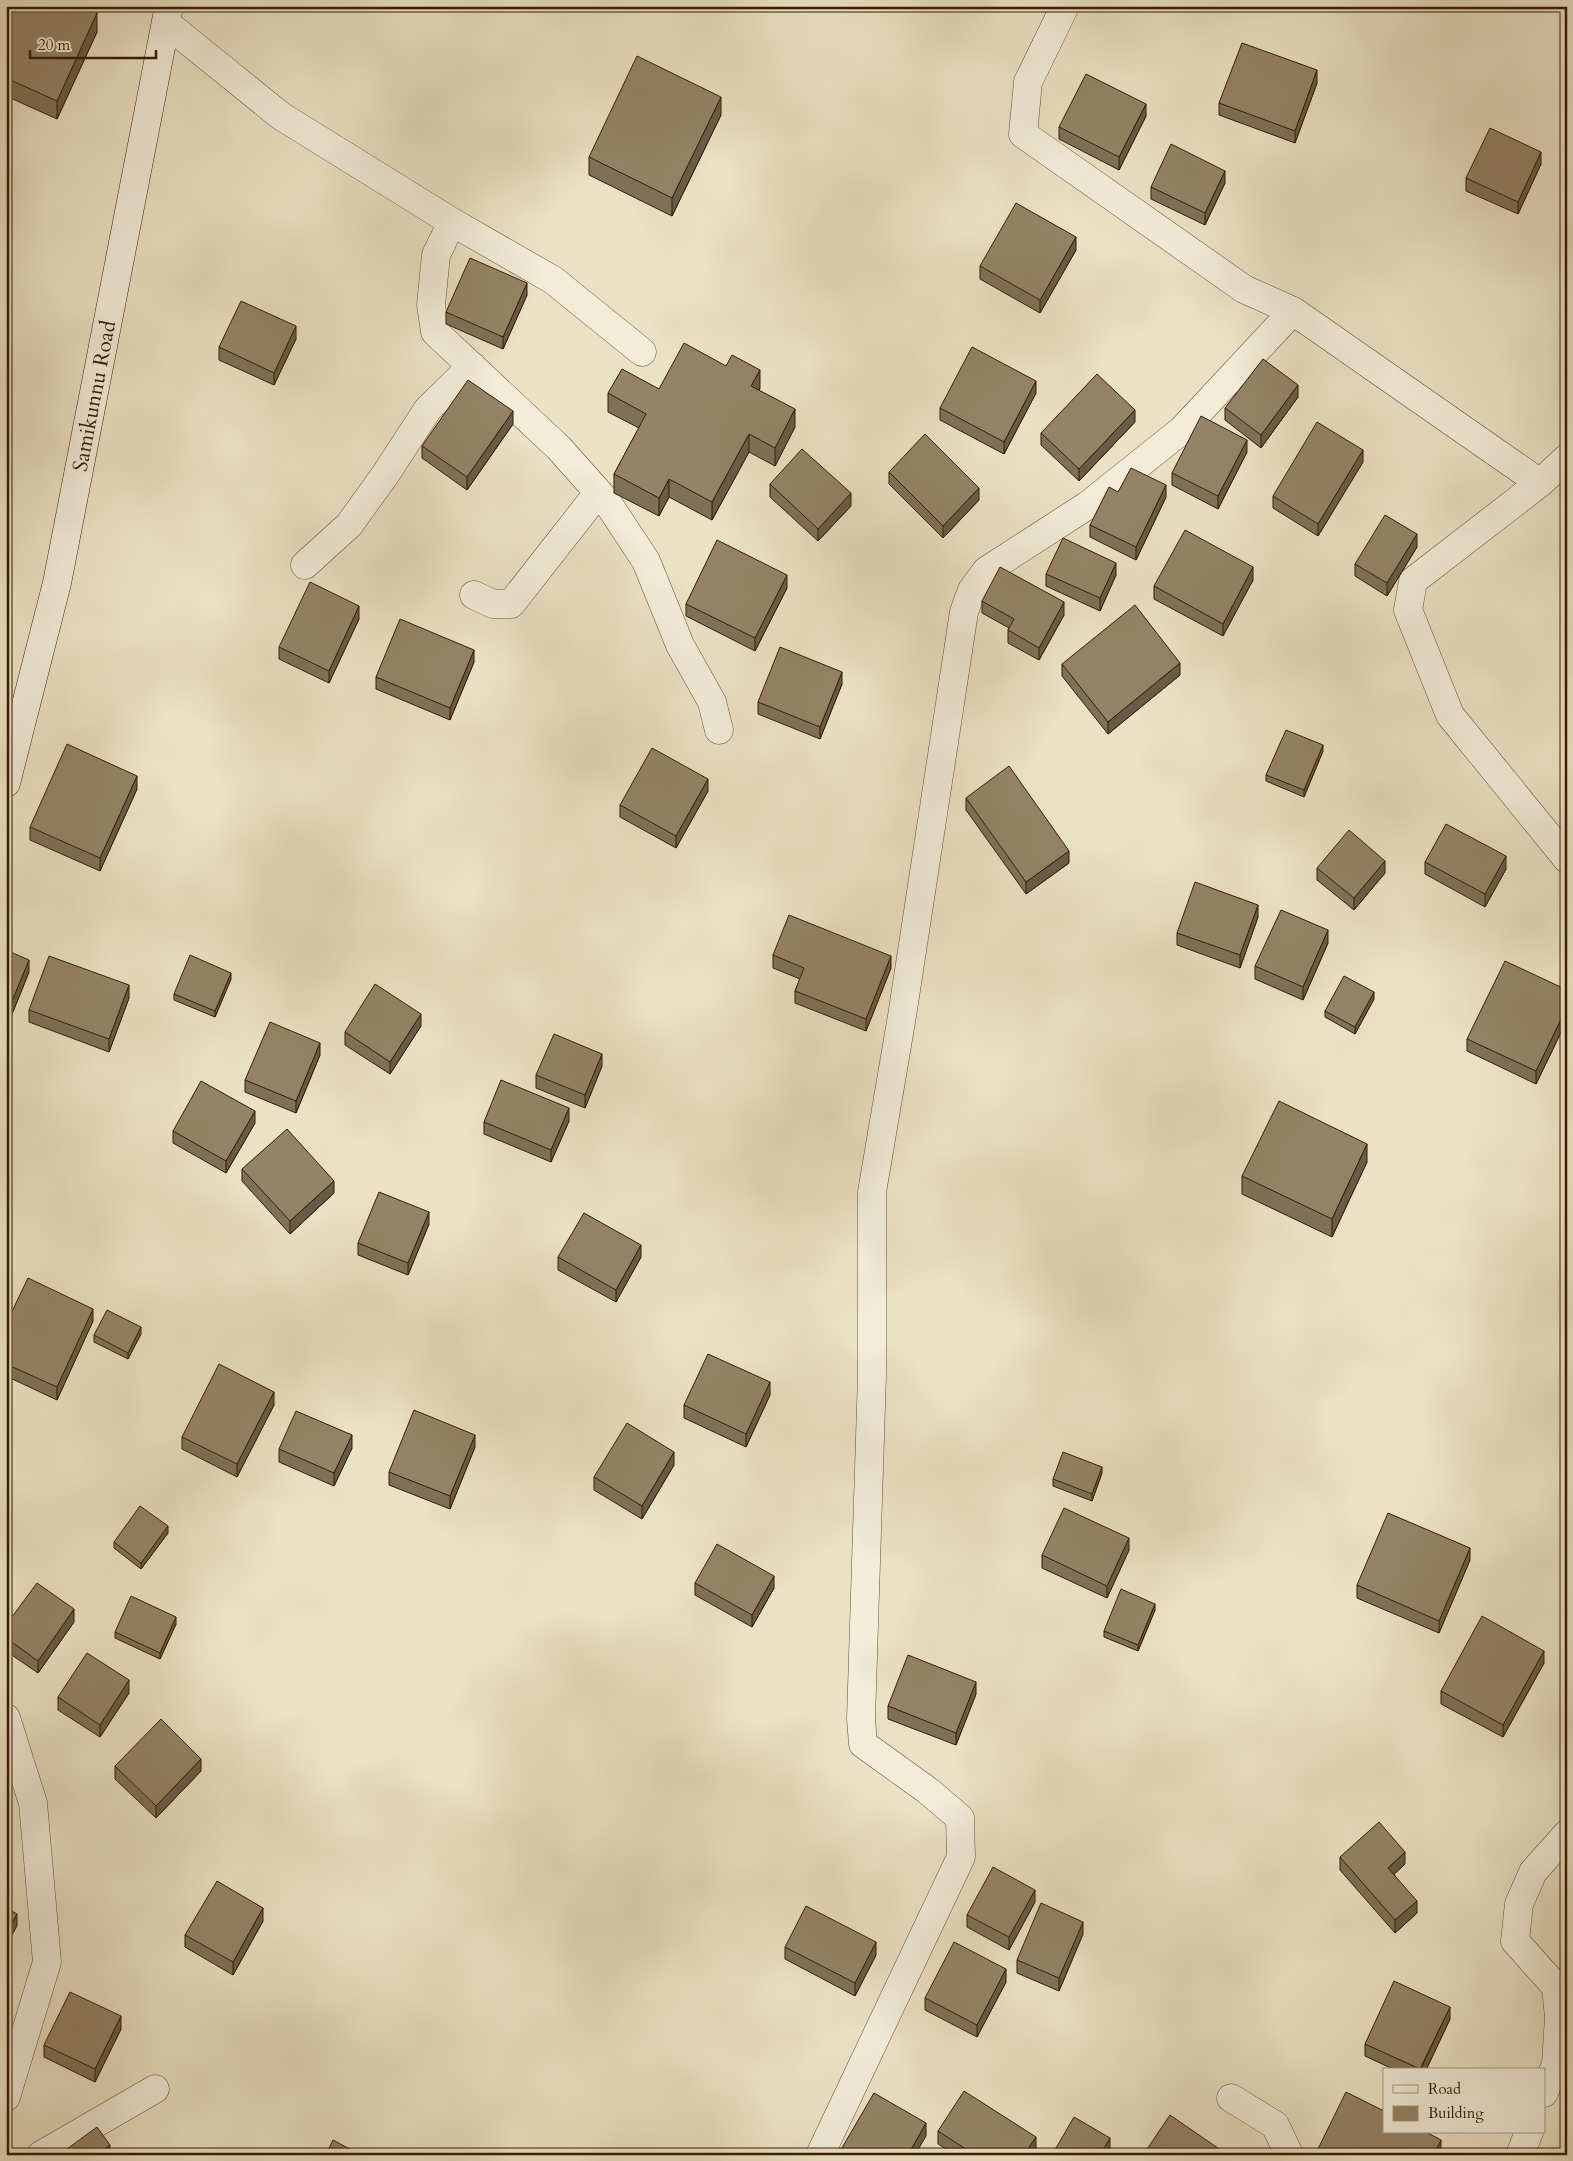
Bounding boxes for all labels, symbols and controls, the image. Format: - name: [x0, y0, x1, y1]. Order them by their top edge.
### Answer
- scale bar: [30, 28, 156, 60]
- text: 20 m: [38, 35, 70, 55]
- street label: Samikunnu Road: [66, 318, 123, 474]
- legend: [1383, 2068, 1546, 2134]
- text: Road: [1428, 2079, 1461, 2099]
- text: Building: [1428, 2103, 1484, 2123]

